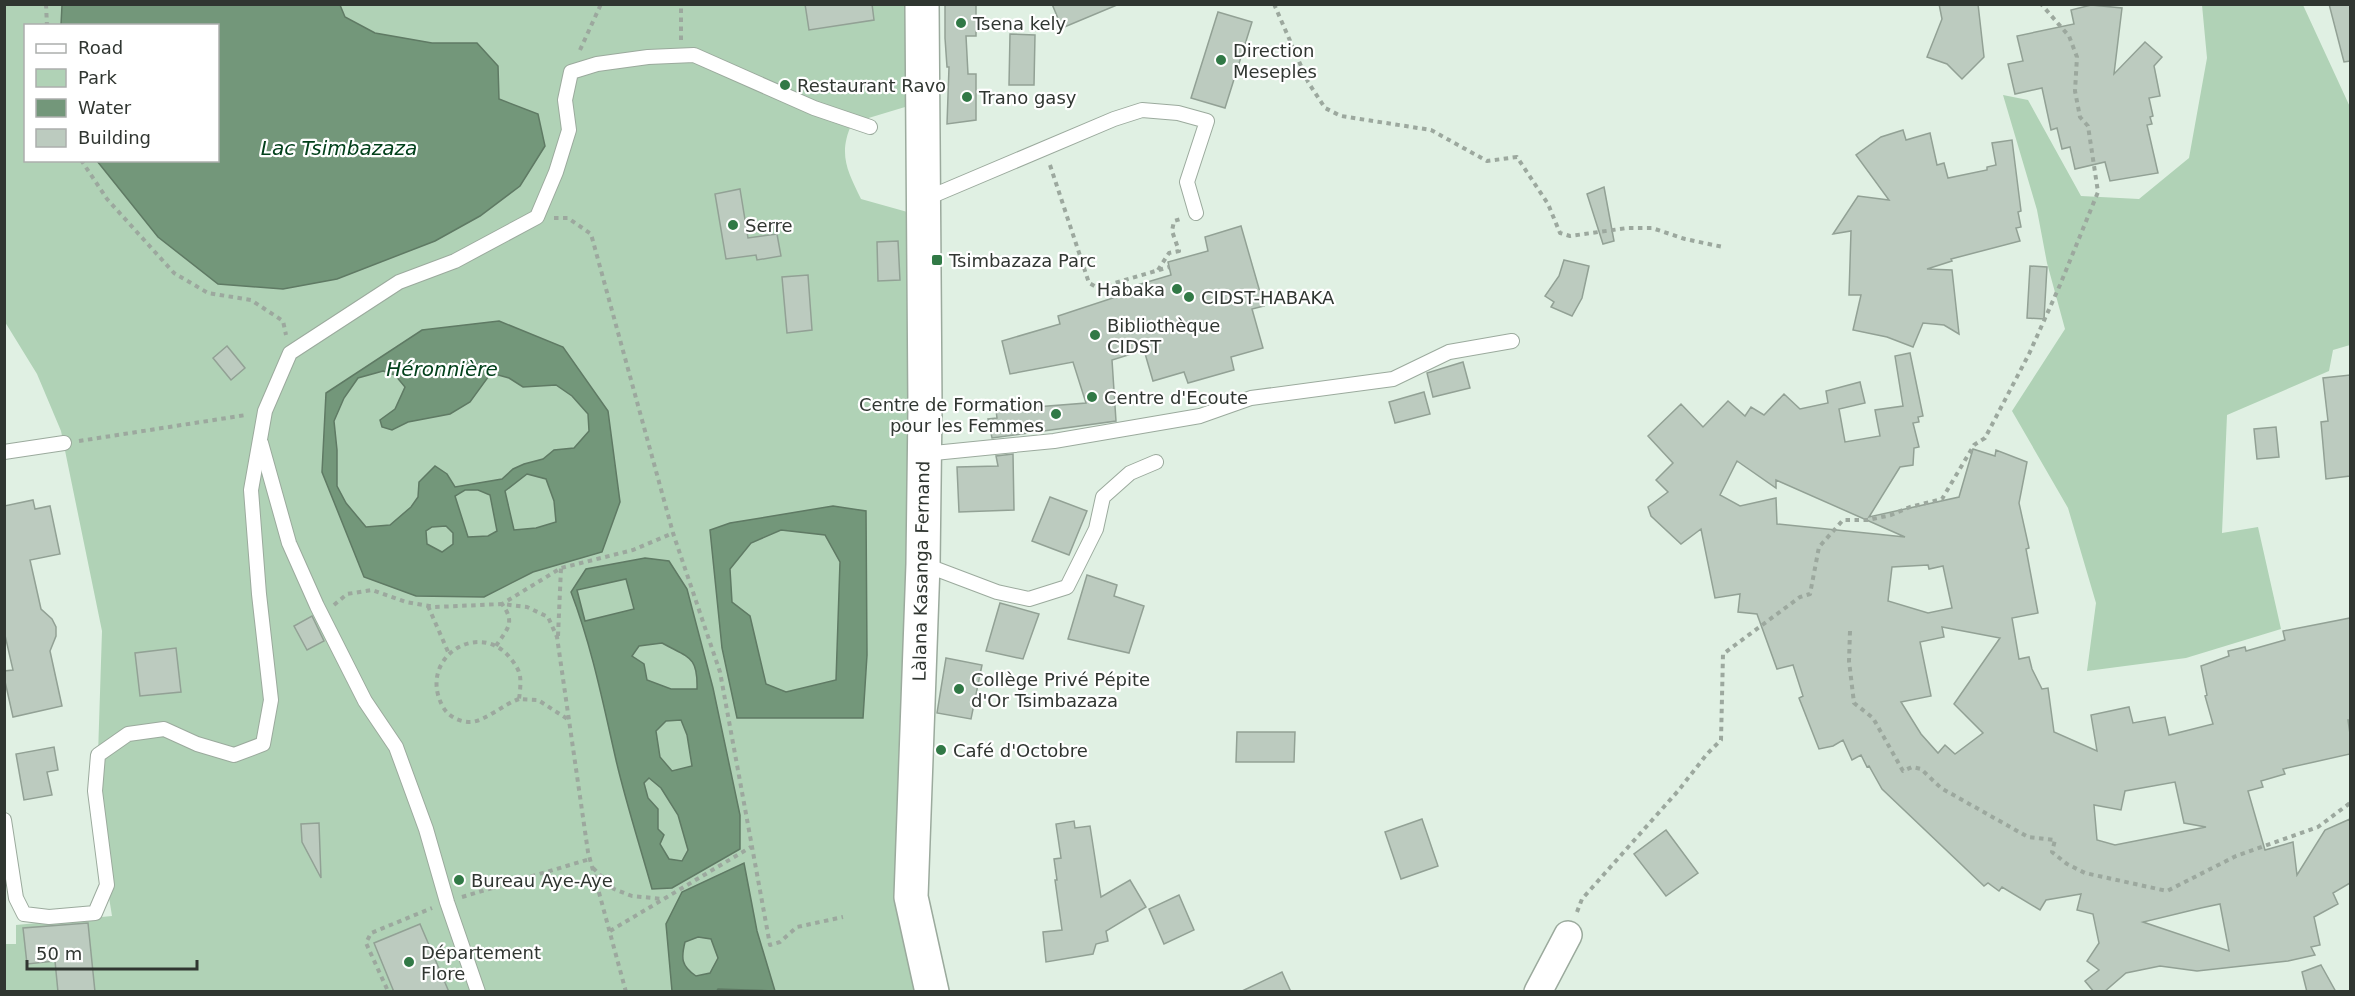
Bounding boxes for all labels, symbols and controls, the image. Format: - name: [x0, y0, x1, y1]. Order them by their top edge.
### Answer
- place label: Tsena kely: [972, 13, 1066, 34]
- marker: Tsena kely: [954, 16, 968, 30]
- legend: [24, 24, 219, 162]
- text: Road: [78, 37, 123, 58]
- place label: Direction Meseples: [1233, 40, 1317, 82]
- marker: Direction Meseples: [1214, 53, 1228, 67]
- text: Park: [78, 67, 117, 88]
- place label: Restaurant Ravo: [797, 75, 946, 96]
- marker: Restaurant Ravo: [778, 78, 792, 92]
- place label: Trano gasy: [978, 87, 1077, 108]
- marker: Trano gasy: [960, 90, 974, 104]
- text: Water: [78, 97, 132, 118]
- text: Building: [78, 127, 151, 148]
- water label: Lac Tsimbazaza: [261, 136, 417, 160]
- place label: Serre: [745, 215, 793, 236]
- marker: Serre: [726, 218, 740, 232]
- place label: Tsimbazaza Parc: [948, 250, 1096, 271]
- marker: Tsimbazaza Parc: [930, 253, 944, 267]
- place label: Habaka: [1097, 279, 1165, 300]
- marker: Habaka: [1170, 282, 1184, 296]
- place label: CIDST-HABAKA: [1201, 287, 1335, 308]
- marker: CIDST-HABAKA: [1182, 290, 1196, 304]
- place label: Bibliothèque CIDST: [1107, 315, 1220, 357]
- marker: Bibliothèque CIDST: [1088, 328, 1102, 342]
- water label: Héronnière: [386, 357, 498, 381]
- place label: Centre d'Ecoute: [1104, 387, 1248, 408]
- marker: Centre d'Ecoute: [1085, 390, 1099, 404]
- place label: Centre de Formation pour les Femmes: [859, 394, 1044, 436]
- marker: Centre de Formation pour les Femmes: [1049, 407, 1063, 421]
- street label: Làlana Kasanga Fernand: [909, 461, 933, 681]
- place label: Collège Privé Pépite d'Or Tsimbazaza: [971, 669, 1150, 711]
- marker: Collège Privé Pépite d'Or Tsimbazaza: [952, 682, 966, 696]
- place label: Café d'Octobre: [953, 740, 1088, 761]
- marker: Café d'Octobre: [934, 743, 948, 757]
- place label: Bureau Aye-Aye: [471, 870, 613, 891]
- marker: Bureau Aye-Aye: [452, 873, 466, 887]
- scale bar: [27, 933, 196, 971]
- place label: Département Flore: [421, 942, 541, 984]
- text: 50 m: [36, 943, 82, 964]
- marker: Département Flore: [402, 955, 416, 969]

